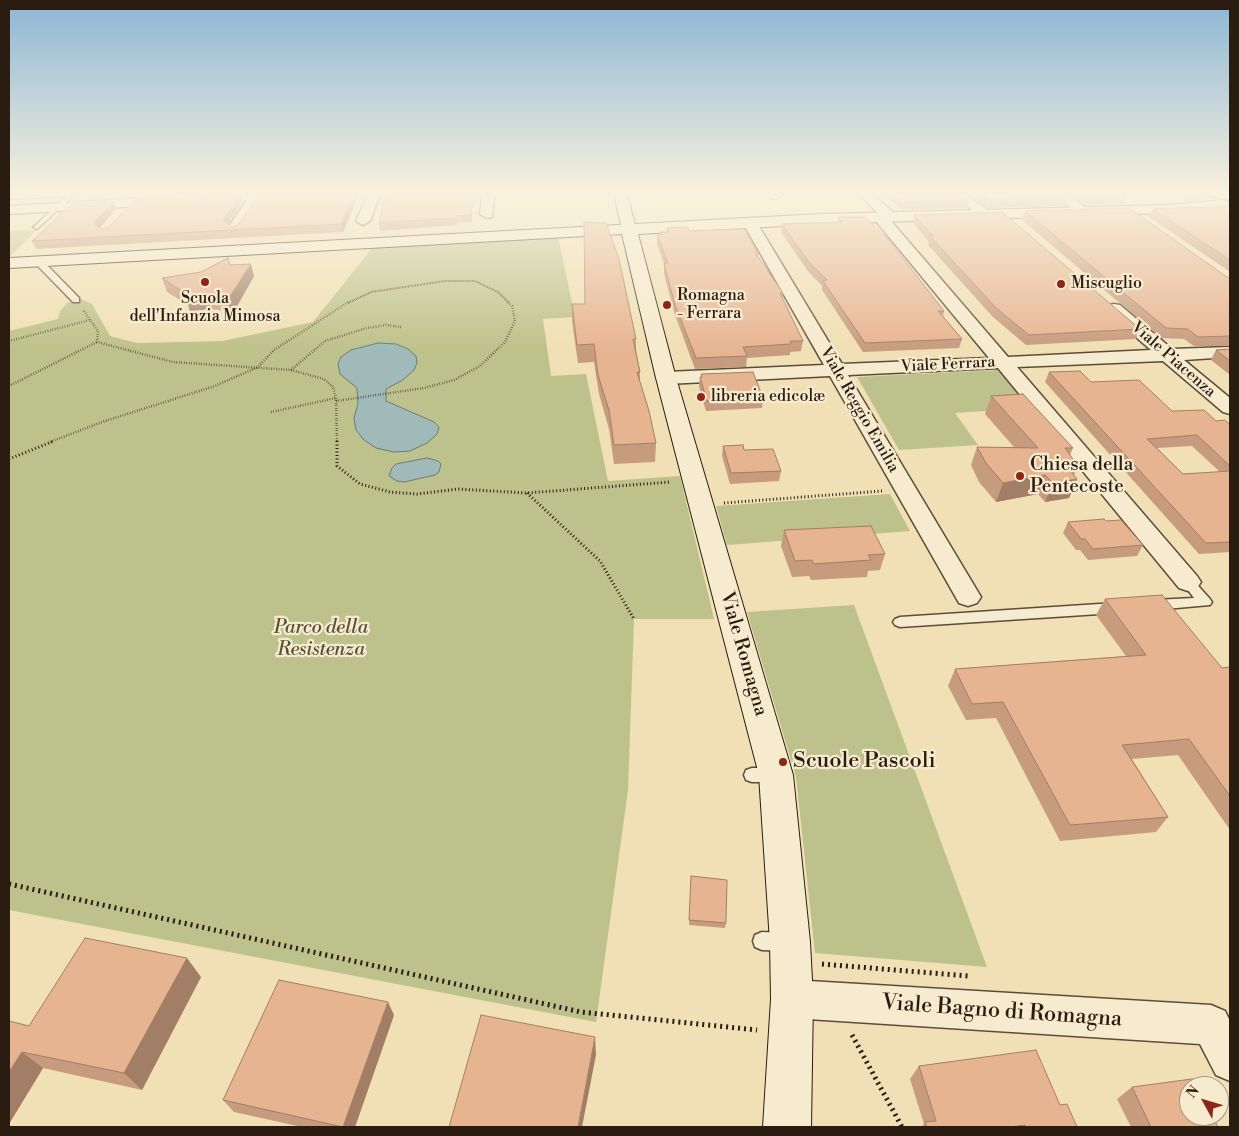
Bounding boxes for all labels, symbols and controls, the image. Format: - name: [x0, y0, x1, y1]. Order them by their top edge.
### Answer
- place label: Miscuglio: [1071, 274, 1142, 294]
- marker: Scuola dell'Infanzia Mimosa: [199, 276, 211, 288]
- marker: Miscuglio: [1055, 278, 1067, 290]
- place label: Romagna - Ferrara: [677, 286, 745, 324]
- place label: Scuola dell'Infanzia Mimosa: [129, 289, 281, 327]
- marker: Romagna - Ferrara: [661, 299, 673, 311]
- street label: Viale Piacenza: [1127, 318, 1219, 402]
- street label: Viale Reggio Emilia: [815, 344, 903, 476]
- street label: Viale Ferrara: [900, 353, 996, 377]
- place label: libreria edicolæ: [711, 387, 825, 407]
- marker: libreria edicolæ: [695, 391, 707, 403]
- place label: Chiesa della Pentecoste: [1030, 454, 1133, 498]
- marker: Chiesa della Pentecoste: [1014, 470, 1026, 482]
- street label: Viale Romagna: [714, 589, 772, 719]
- park label: Parco della Resistenza: [274, 617, 368, 661]
- place label: Scuole Pascoli: [793, 749, 936, 775]
- marker: Scuole Pascoli: [777, 756, 789, 768]
- street label: Viale Bagno di Romagna: [881, 990, 1123, 1034]
- north arrow: [1179, 1076, 1229, 1126]
- text: N: [1183, 1082, 1204, 1102]

